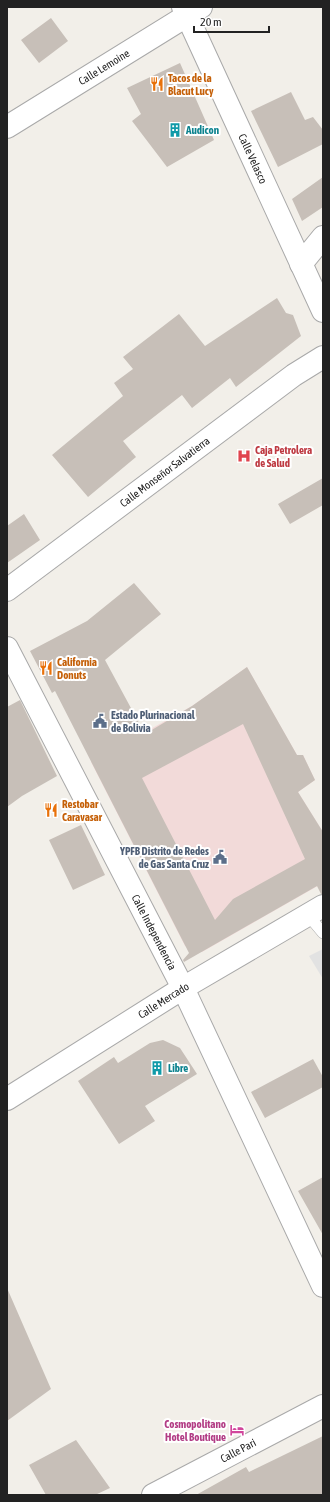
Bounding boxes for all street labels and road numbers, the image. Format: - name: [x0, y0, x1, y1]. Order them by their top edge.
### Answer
- street label: Calle Lemoine: [76, 47, 132, 87]
- street label: Calle Velasco: [236, 132, 270, 186]
- street label: Calle Monseñor Salvatierra: [118, 435, 212, 509]
- street label: Calle Independencia: [130, 892, 179, 972]
- street label: Calle Mercado: [136, 980, 191, 1021]
- street label: Calle Pari: [218, 1436, 258, 1465]

